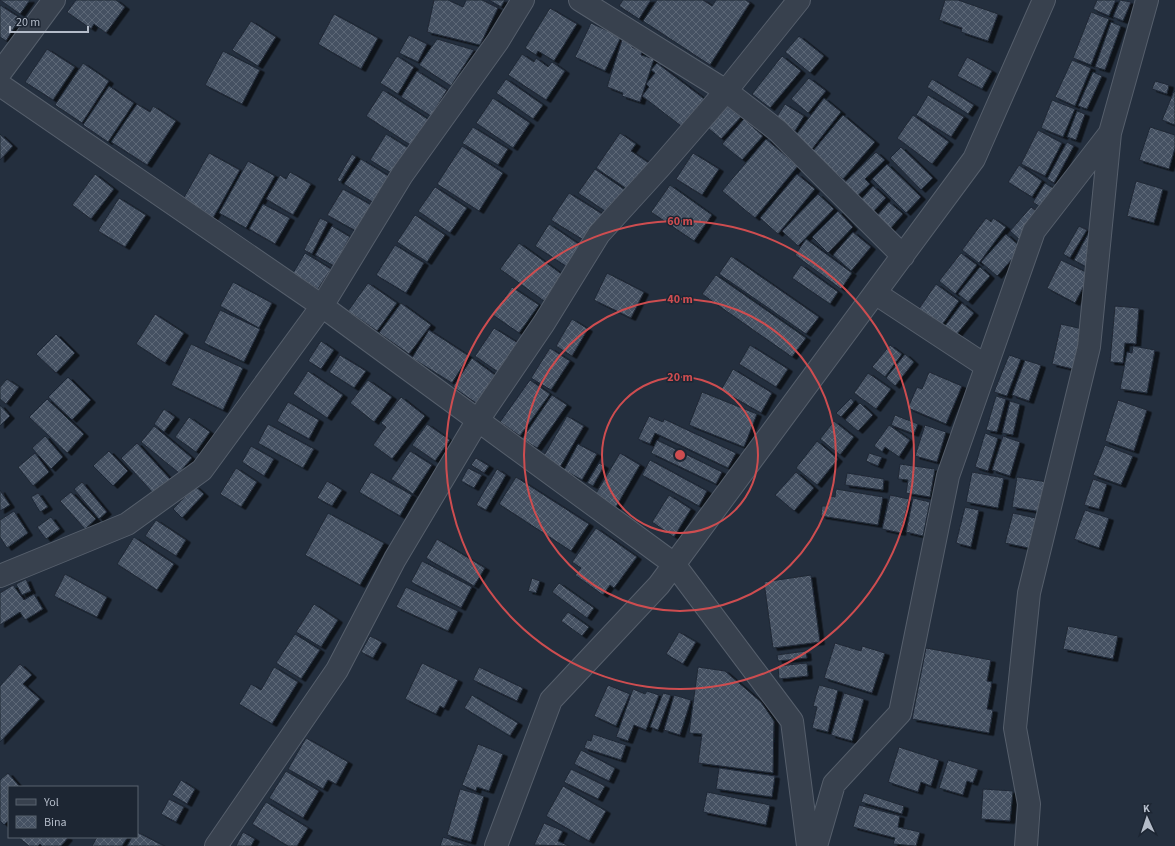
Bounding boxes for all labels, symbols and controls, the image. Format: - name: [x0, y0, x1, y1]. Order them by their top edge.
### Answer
- scale bar: [10, 8, 88, 34]
- text: 20 m: [16, 14, 40, 31]
- text: 60 m: [667, 213, 693, 230]
- text: 40 m: [667, 291, 693, 308]
- text: 20 m: [667, 369, 693, 386]
- centre of rings: [673, 448, 687, 462]
- legend: [8, 786, 138, 838]
- text: Yol: [43, 794, 59, 811]
- north arrow: [1127, 798, 1167, 838]
- text: K: [1143, 801, 1151, 816]
- text: Bina: [44, 814, 67, 831]

